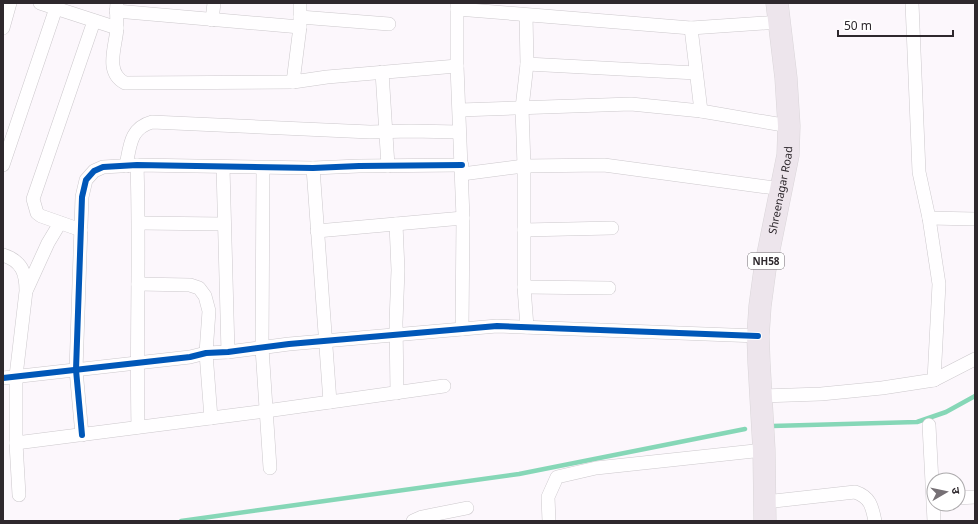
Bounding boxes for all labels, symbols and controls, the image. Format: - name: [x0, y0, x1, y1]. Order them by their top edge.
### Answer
- scale bar: [838, 12, 953, 38]
- text: 50 m: [844, 17, 872, 34]
- street label: Shreenagar Road: [764, 146, 795, 235]
- road number: NH58: [748, 253, 784, 269]
- north arrow: [926, 472, 966, 512]
- text: उ: [948, 486, 964, 495]

